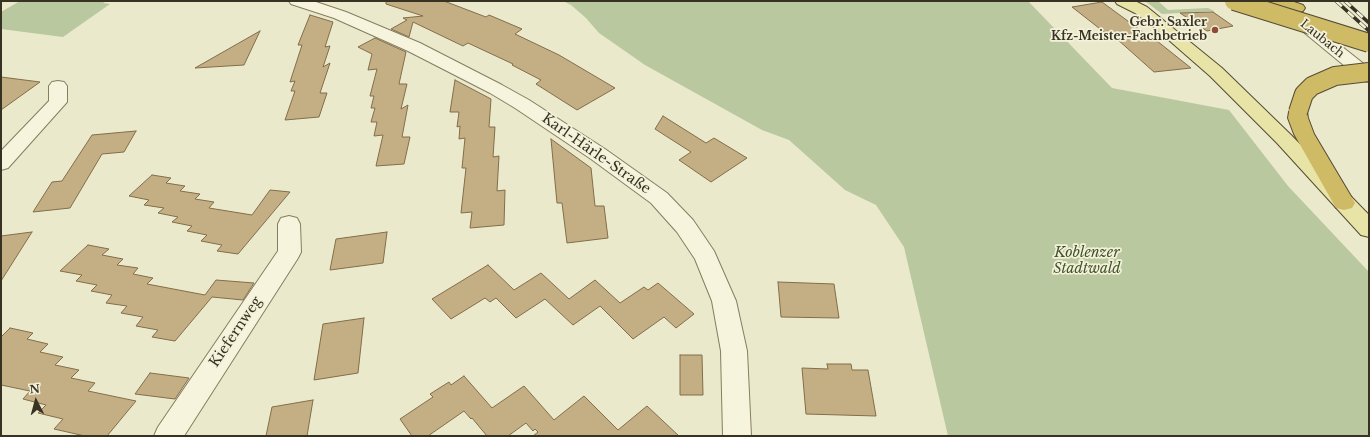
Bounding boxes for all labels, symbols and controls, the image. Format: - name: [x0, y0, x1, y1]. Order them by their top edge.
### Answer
- place label: Gebr. Saxler Kfz-Meister-Fachbetrieb: [1051, 16, 1207, 44]
- street label: Laubach: [1297, 17, 1347, 61]
- marker: Gebr. Saxler Kfz-Meister-Fachbetrieb: [1210, 25, 1220, 35]
- street label: Karl-Härle-Straße: [538, 110, 654, 198]
- park label: Koblenzer Stadtwald: [1053, 245, 1121, 278]
- street label: Kiefernweg: [206, 294, 266, 370]
- north arrow: [16, 381, 56, 421]
- text: N: [29, 382, 41, 397]

